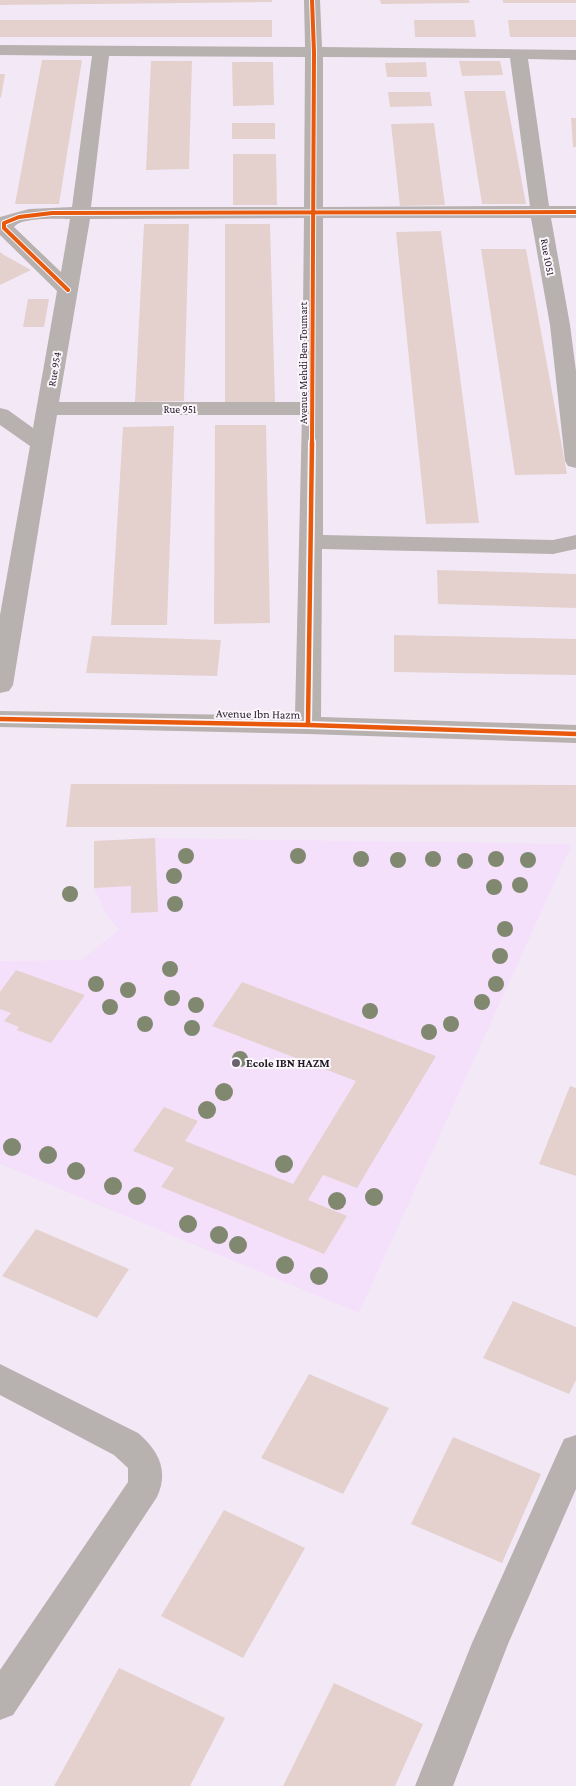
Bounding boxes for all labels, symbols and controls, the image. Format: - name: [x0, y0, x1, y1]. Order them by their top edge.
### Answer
- street label: Rue 1051: [539, 238, 557, 277]
- street label: Avenue Mehdi Ben Toumart: [297, 302, 309, 424]
- street label: Rue 954: [45, 350, 63, 387]
- street label: Rue 951: [164, 403, 197, 415]
- street label: Avenue Ibn Hazm: [216, 706, 301, 722]
- place label: Ecole IBN HAZM: [246, 1056, 330, 1070]
- marker: Ecole IBN HAZM: [230, 1057, 242, 1069]

